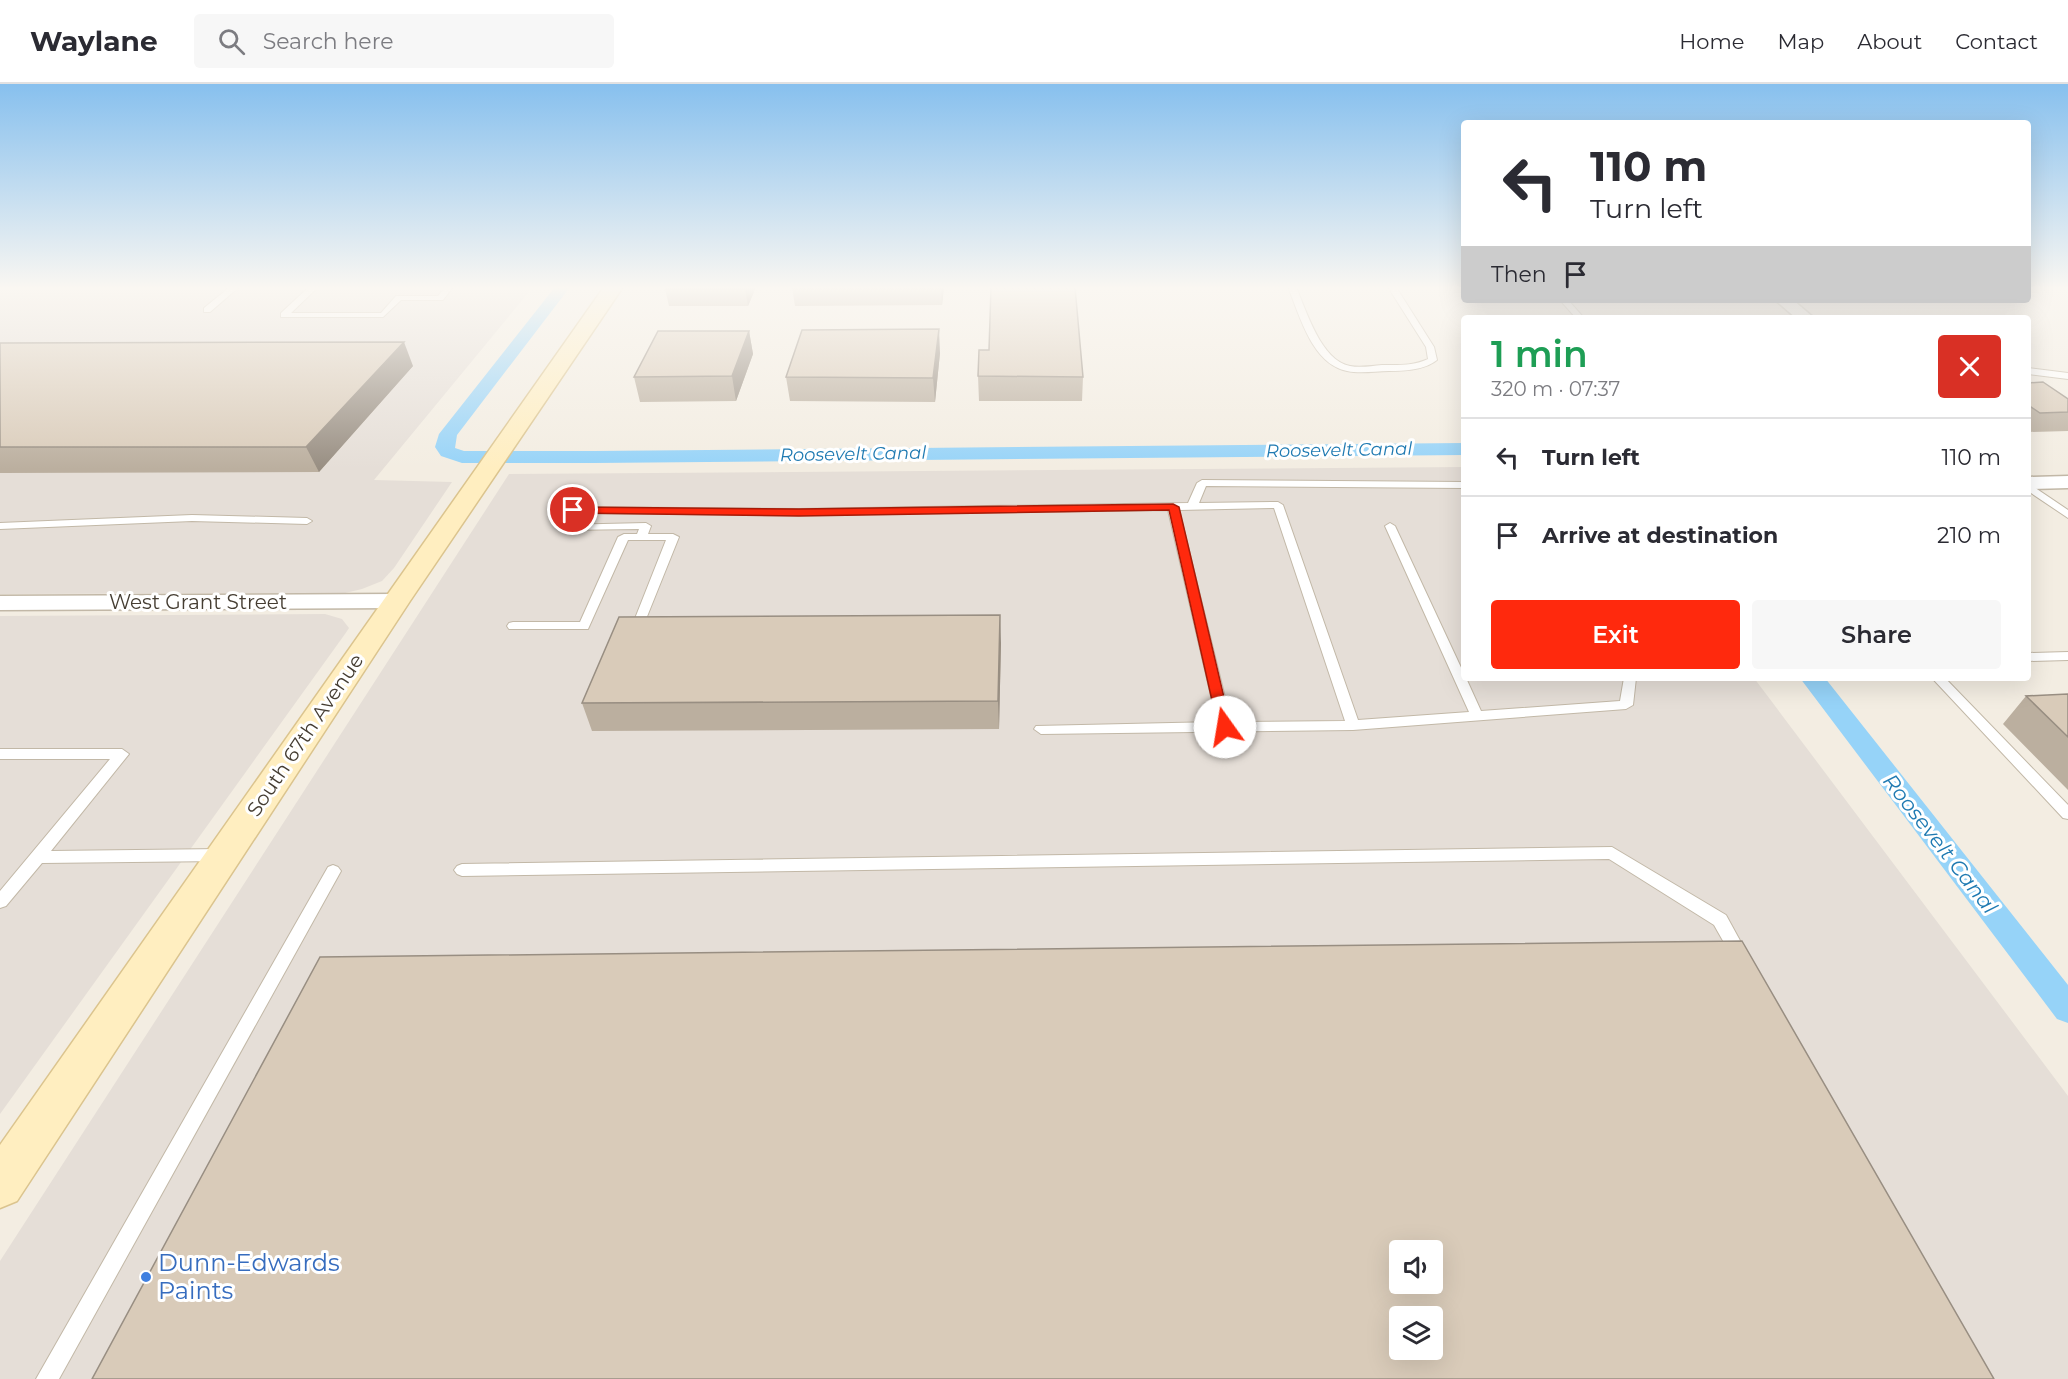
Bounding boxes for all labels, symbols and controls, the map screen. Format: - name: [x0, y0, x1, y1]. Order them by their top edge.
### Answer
- search box: [194, 14, 614, 68]
- text: Waylane: [30, 24, 158, 58]
- icon: search: [215, 25, 248, 58]
- text: Search here: [263, 28, 393, 55]
- text: Home: [1679, 29, 1744, 54]
- text: Map: [1777, 29, 1824, 54]
- text: About: [1857, 29, 1922, 54]
- text: Contact: [1955, 29, 2038, 54]
- text: 110 m: [1590, 140, 1707, 192]
- icon: left: [1491, 144, 1569, 222]
- text: Turn left: [1590, 192, 1703, 225]
- icon: arrive: [1559, 258, 1592, 291]
- text: Then: [1491, 261, 1547, 288]
- text: 1 min: [1491, 332, 1588, 376]
- button: close: [1938, 335, 2001, 398]
- text: 320 m · 07:37: [1491, 377, 1620, 401]
- water label: Roosevelt Canal: [1266, 438, 1412, 462]
- icon: left: [1491, 441, 1524, 474]
- water label: Roosevelt Canal: [780, 442, 926, 466]
- text: Turn left: [1542, 444, 1640, 471]
- text: 110 m: [1941, 444, 2001, 471]
- pin: [547, 484, 598, 535]
- icon: arrive: [556, 493, 589, 526]
- icon: arrive: [1491, 519, 1524, 552]
- text: Arrive at destination: [1542, 522, 1778, 549]
- text: 210 m: [1937, 522, 2001, 549]
- street label: West Grant Street: [109, 590, 287, 614]
- button: Exit: [1491, 600, 1740, 669]
- button: Share: [1752, 600, 2001, 669]
- street label: South 67th Avenue: [242, 649, 368, 821]
- position arrow: [1193, 695, 1257, 759]
- water label: Roosevelt Canal: [1878, 769, 2003, 919]
- map controls: [1389, 1240, 1443, 1360]
- button: sound: [1389, 1240, 1443, 1294]
- place label: Dunn-Edwards Paints: [158, 1248, 340, 1305]
- marker: Dunn-Edwards Paints: [139, 1270, 153, 1284]
- button: layers: [1389, 1306, 1443, 1360]

